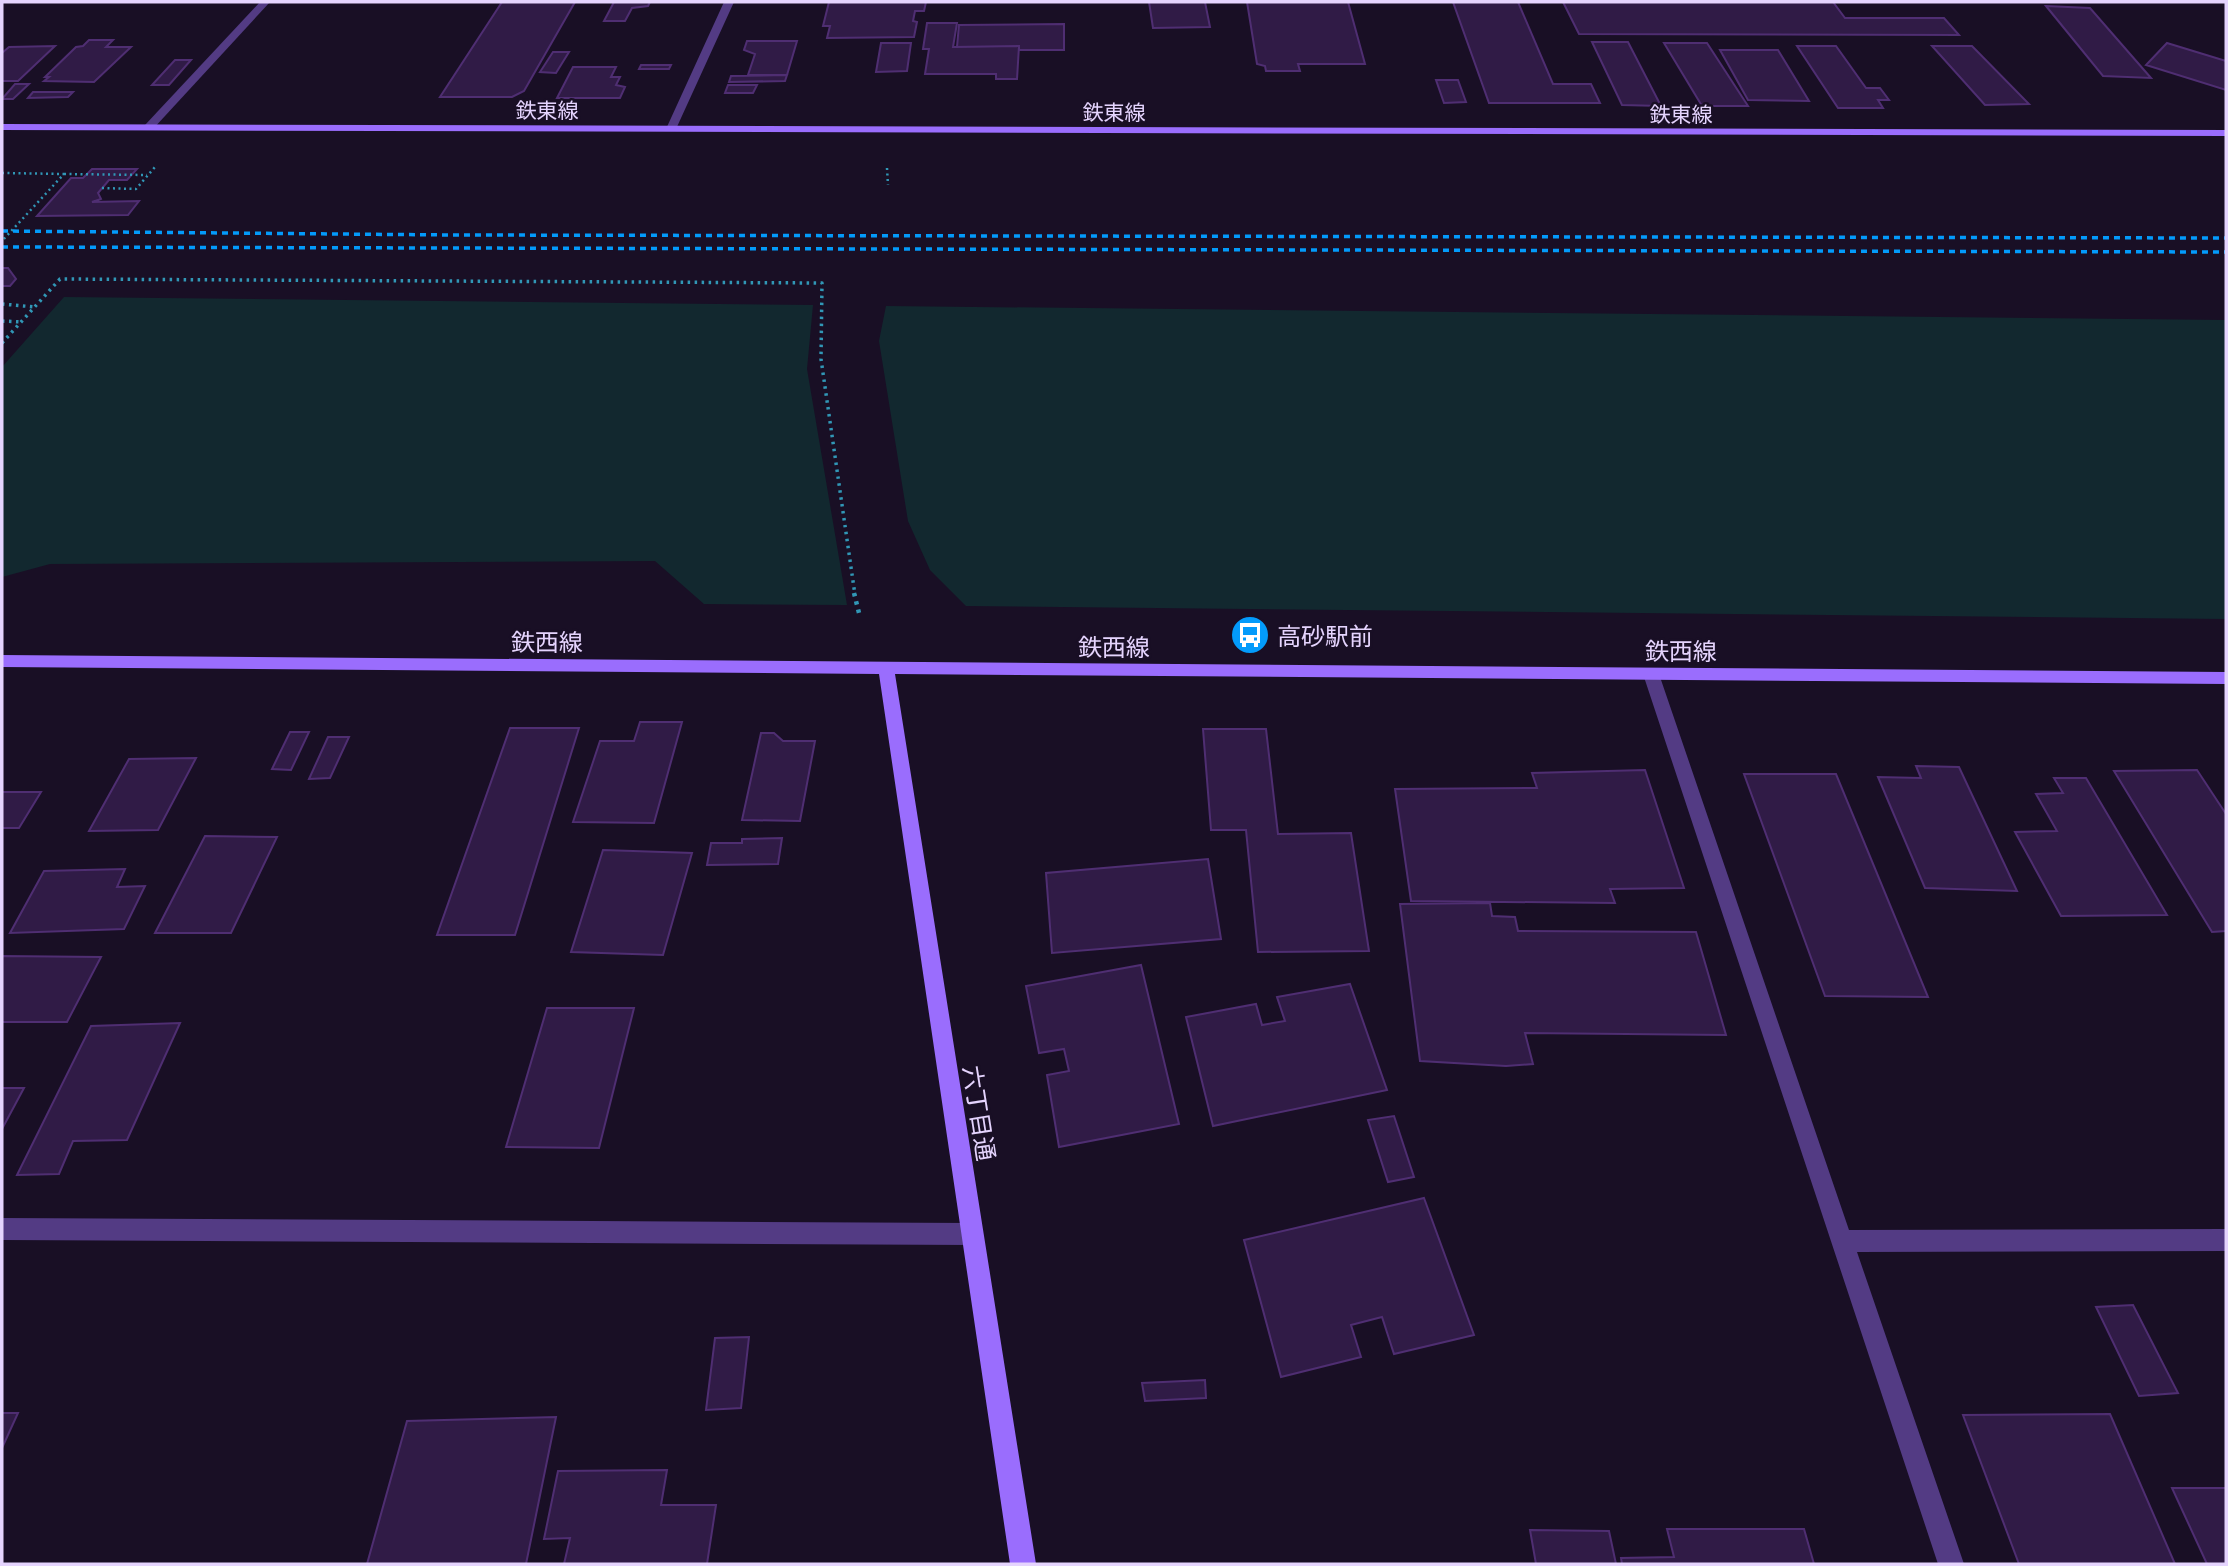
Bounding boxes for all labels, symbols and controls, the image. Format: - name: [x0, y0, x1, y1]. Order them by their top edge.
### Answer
- street label: 鉄東線: [516, 97, 579, 122]
- street label: 鉄東線: [1083, 99, 1146, 124]
- street label: 鉄東線: [1650, 101, 1713, 126]
- bus stop icon: 高砂駅前: [1229, 614, 1271, 656]
- place label: 高砂駅前: [1277, 621, 1373, 650]
- street label: 鉄西線: [511, 627, 583, 656]
- street label: 鉄西線: [1078, 632, 1150, 661]
- street label: 鉄西線: [1645, 636, 1717, 665]
- street label: 六丁目通: [958, 1063, 1002, 1163]

